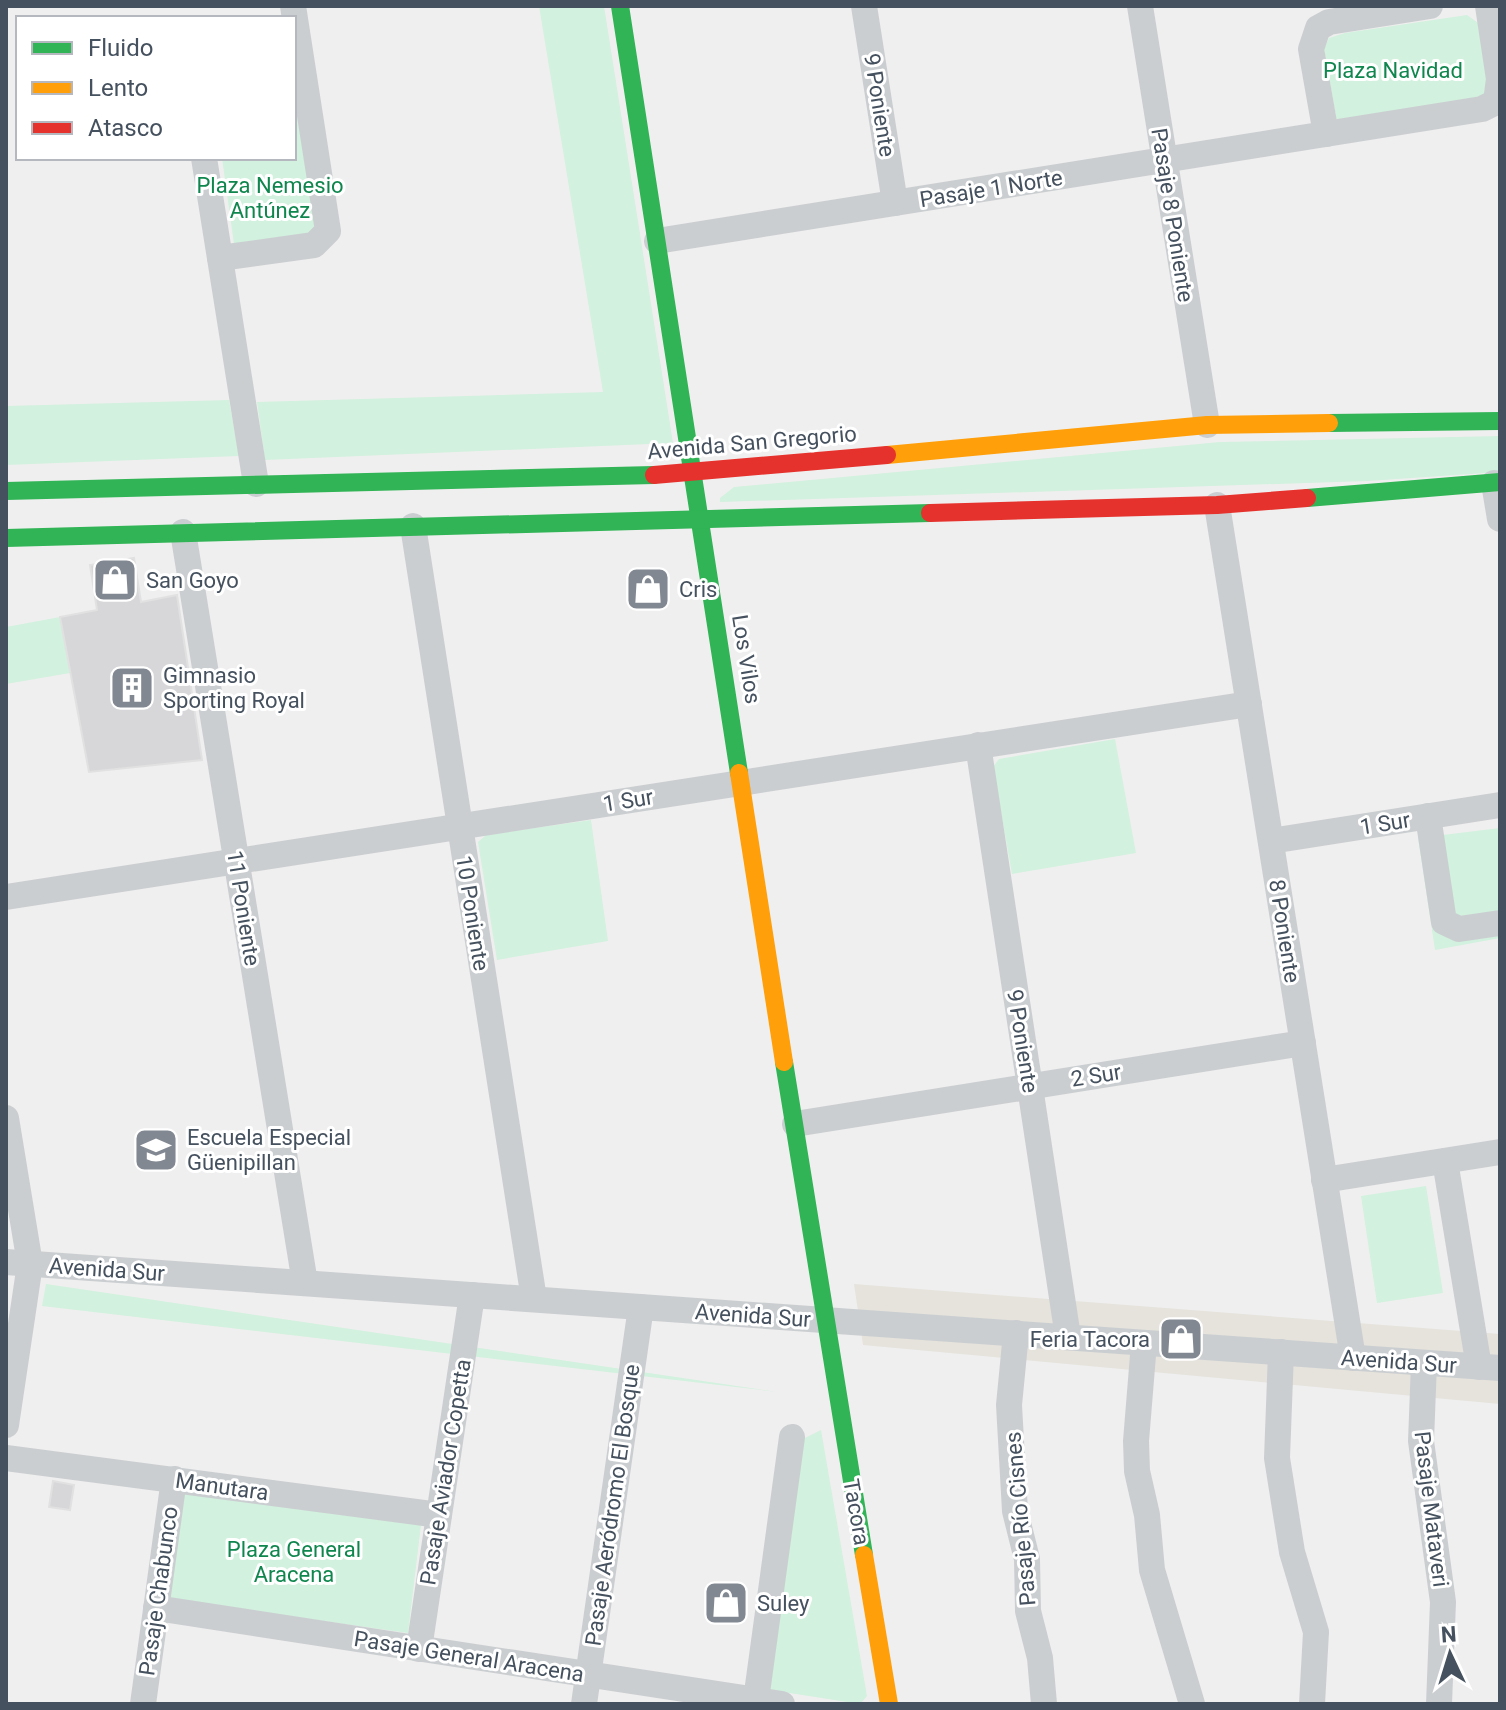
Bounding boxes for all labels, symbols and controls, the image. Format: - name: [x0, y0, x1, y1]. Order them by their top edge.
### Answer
- legend: [16, 16, 296, 160]
- text: Fluido: [88, 34, 153, 62]
- street label: 9 Poniente: [859, 52, 900, 159]
- park label: Plaza Navidad: [1323, 58, 1463, 83]
- text: Lento: [88, 74, 148, 102]
- text: Atasco: [88, 114, 163, 142]
- street label: Pasaje 8 Poniente: [1146, 126, 1199, 304]
- street label: Pasaje 1 Norte: [918, 165, 1064, 212]
- park label: Plaza Nemesio Antúnez: [196, 173, 344, 223]
- street label: Avenida San Gregorio: [646, 421, 858, 464]
- shop icon: San Goyo: [91, 556, 139, 604]
- shop icon: Cris: [624, 565, 672, 613]
- place label: San Goyo: [146, 568, 239, 593]
- place label: Cris: [679, 577, 717, 602]
- street label: Los Vilos: [727, 613, 766, 705]
- place label: Gimnasio Sporting Royal: [163, 663, 305, 713]
- building icon: Gimnasio Sporting Royal: [108, 664, 156, 712]
- street label: 1 Sur: [601, 784, 655, 817]
- street label: 1 Sur: [1358, 807, 1412, 840]
- street label: 11 Poniente: [222, 849, 265, 968]
- street label: 10 Poniente: [451, 854, 494, 973]
- street label: 8 Poniente: [1264, 878, 1305, 985]
- street label: 9 Poniente: [1002, 988, 1043, 1095]
- street label: 2 Sur: [1069, 1059, 1123, 1092]
- place label: Escuela Especial Güenipillan: [187, 1125, 351, 1175]
- school or university icon: Escuela Especial Güenipillan: [132, 1126, 180, 1174]
- street label: Avenida Sur: [48, 1253, 166, 1286]
- street label: Avenida Sur: [694, 1299, 812, 1332]
- shop icon: Feria Tacora: [1157, 1315, 1205, 1363]
- place label: Feria Tacora: [1030, 1327, 1150, 1352]
- street label: Avenida Sur: [1340, 1345, 1458, 1378]
- street label: Pasaje Aviador Copetta: [415, 1357, 476, 1587]
- street label: Pasaje Aeródromo El Bosque: [580, 1363, 645, 1647]
- street label: Pasaje Mataveri: [1410, 1430, 1453, 1588]
- street label: Pasaje Río Cisnes: [1000, 1431, 1041, 1607]
- street label: Manutara: [174, 1468, 270, 1505]
- street label: Tacora: [838, 1477, 875, 1547]
- street label: Pasaje Chabunco: [134, 1505, 183, 1677]
- park label: Plaza General Aracena: [227, 1537, 361, 1587]
- shop icon: Suley: [702, 1579, 750, 1627]
- place label: Suley: [757, 1591, 810, 1616]
- north arrow: [1410, 1614, 1490, 1694]
- text: N: [1440, 1622, 1457, 1648]
- street label: Pasaje General Aracena: [352, 1626, 586, 1687]

